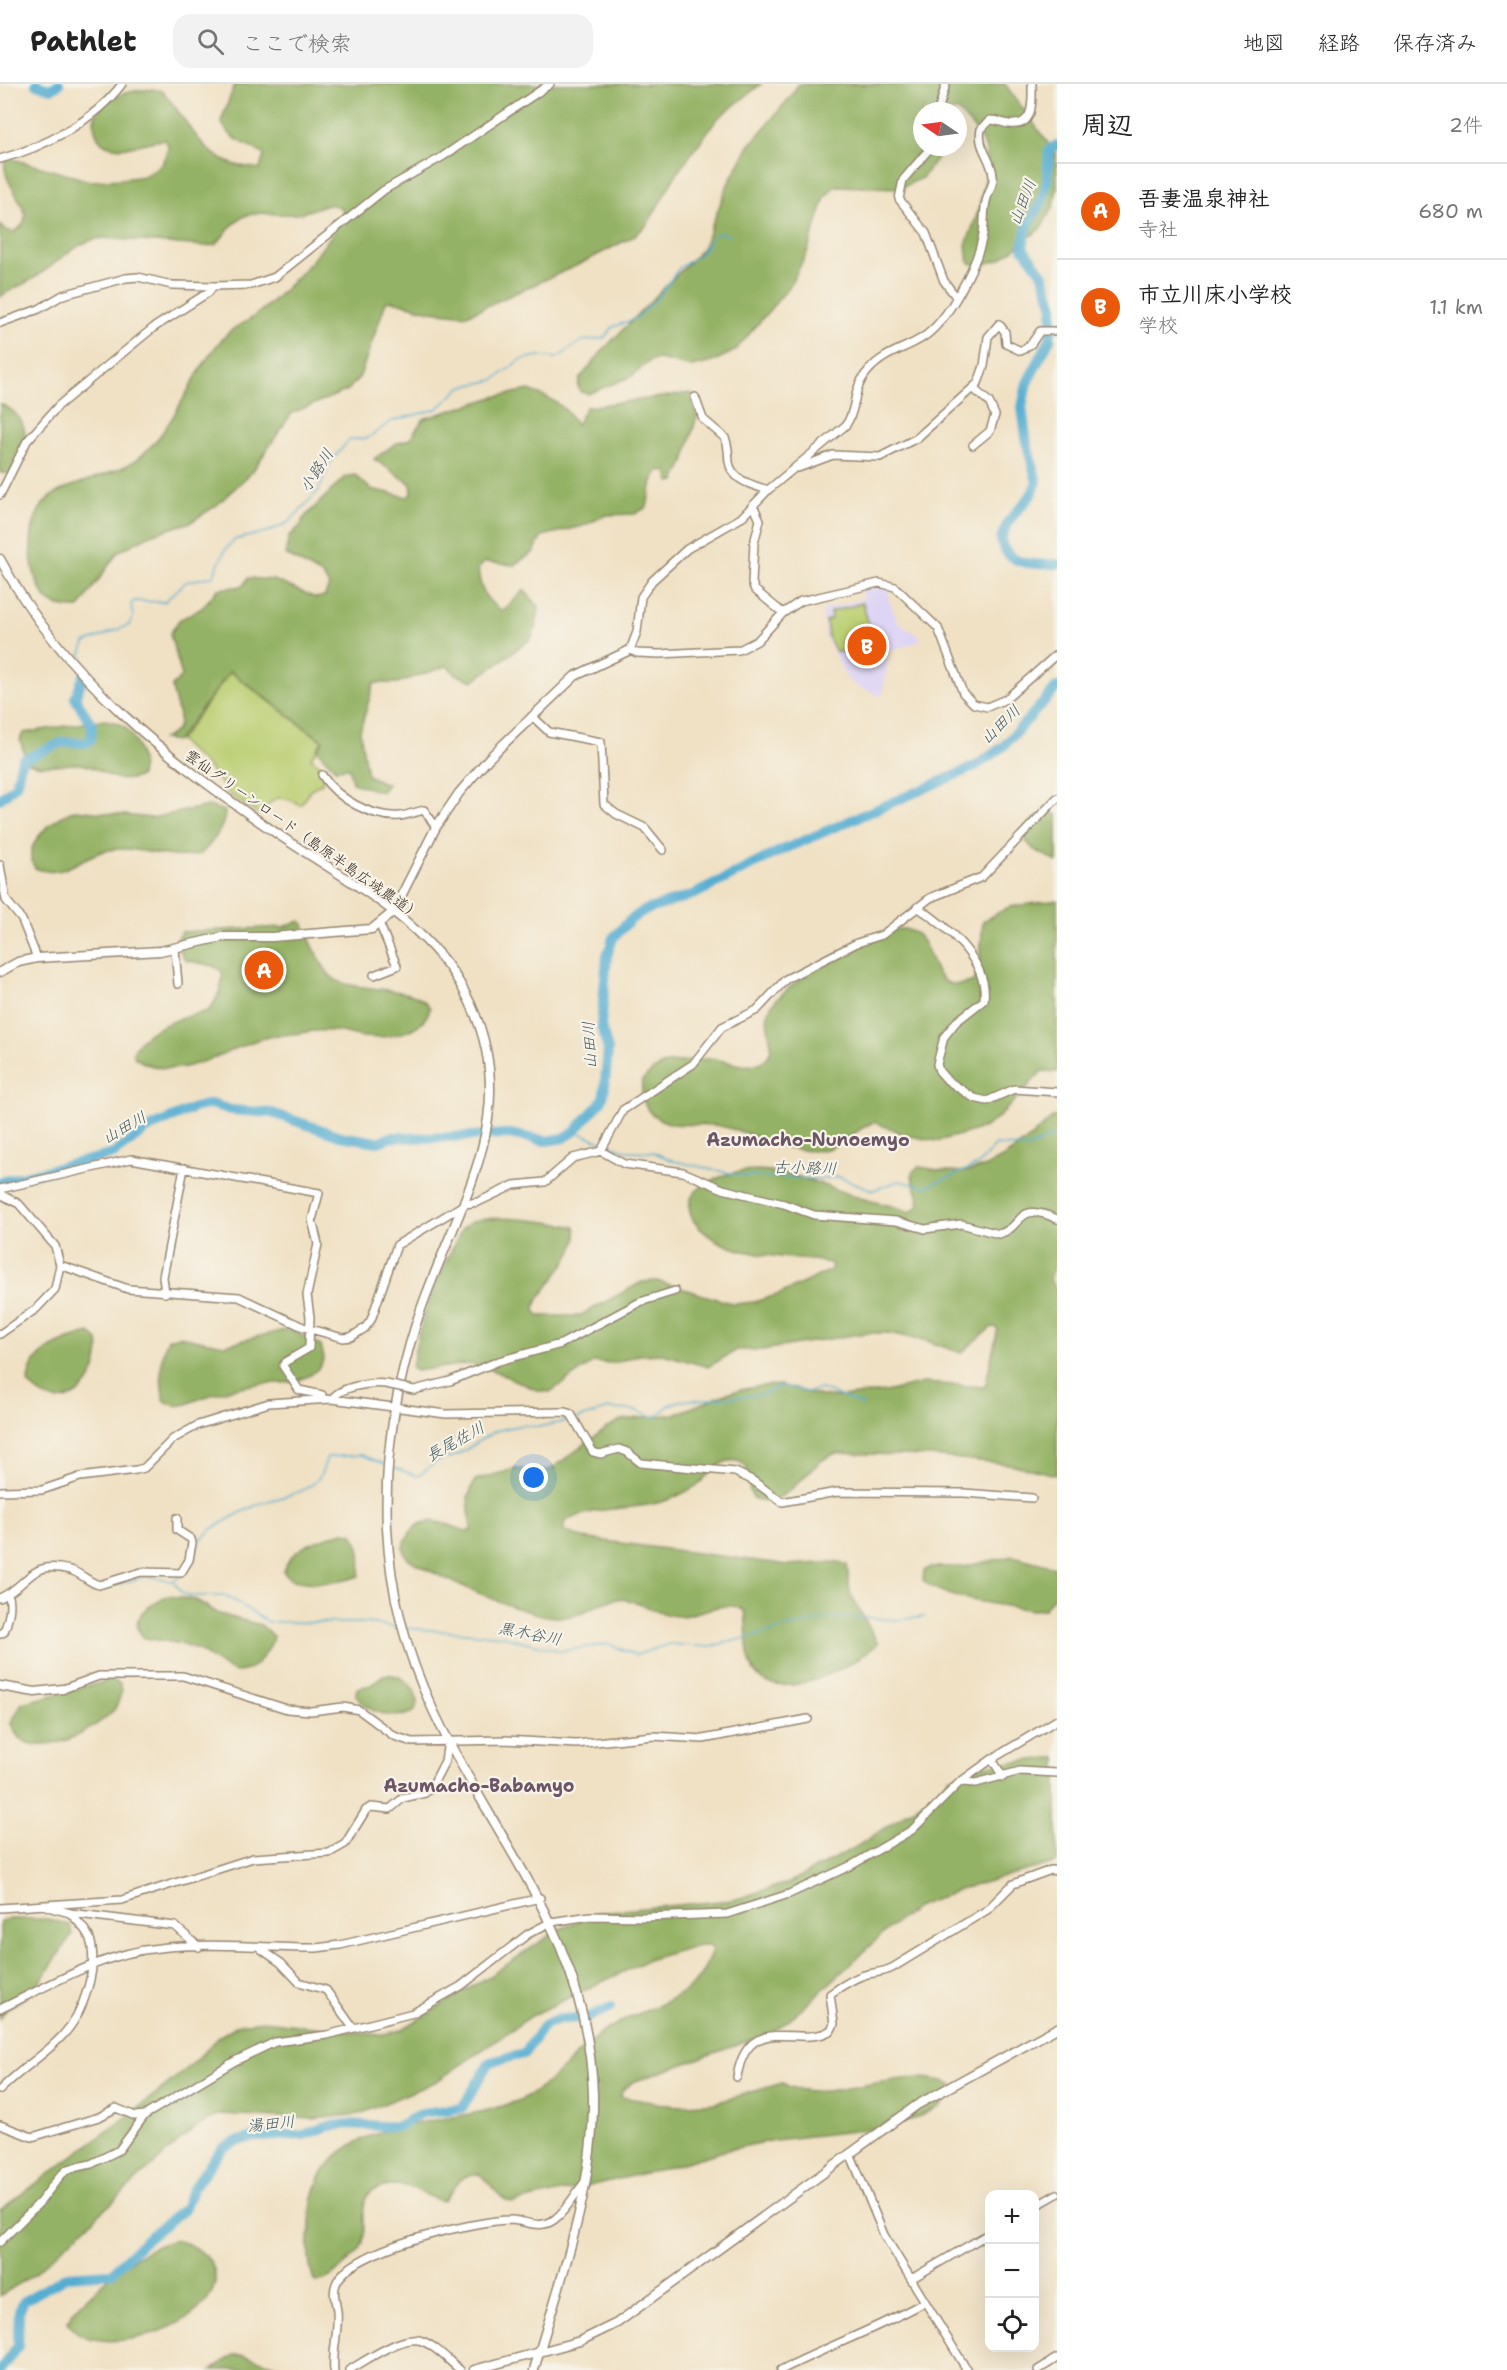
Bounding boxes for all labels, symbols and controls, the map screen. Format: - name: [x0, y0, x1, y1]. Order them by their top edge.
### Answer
- search box: [173, 14, 593, 68]
- text: Pathlet: [30, 22, 137, 60]
- icon: search: [194, 25, 227, 58]
- text: ここで検索: [242, 29, 352, 58]
- text: 地図: [1243, 29, 1285, 57]
- text: 経路: [1318, 29, 1360, 57]
- text: 保存済み: [1393, 29, 1477, 57]
- north arrow: [913, 102, 967, 156]
- text: 周辺: [1081, 107, 1133, 142]
- text: 2件: [1449, 112, 1483, 138]
- water label: 山田川: [1004, 176, 1041, 228]
- text: 吾妻温泉神社: [1138, 184, 1270, 213]
- text: A: [1093, 198, 1108, 224]
- text: 680 m: [1418, 198, 1483, 224]
- text: 寺社: [1138, 216, 1178, 242]
- text: 市立川床小学校: [1138, 280, 1292, 309]
- text: B: [1094, 294, 1107, 320]
- text: 1.1 km: [1429, 294, 1483, 320]
- text: 学校: [1138, 312, 1178, 338]
- water label: 小路川: [295, 444, 338, 496]
- pin: B: [848, 624, 886, 668]
- water label: 山田川: [976, 700, 1025, 749]
- street label: 雲仙グリーンロード（島原半島広域農道）: [181, 745, 425, 925]
- pin: A: [244, 948, 284, 992]
- water label: 山田川: [578, 1020, 601, 1069]
- water label: 山田川: [98, 1106, 150, 1149]
- district label: Azumacho-Nunoemyo: [706, 1128, 910, 1152]
- water label: 古小路川: [773, 1156, 837, 1179]
- water label: 長尾佐川: [422, 1417, 488, 1466]
- your location: [519, 1463, 548, 1492]
- water label: 黒木谷川: [496, 1617, 563, 1650]
- district label: Azumacho-Babamyo: [384, 1774, 574, 1798]
- water label: 湯田川: [246, 2111, 296, 2136]
- map controls: [985, 2190, 1039, 2352]
- button: +: [985, 2190, 1039, 2244]
- button: −: [985, 2244, 1039, 2298]
- button: locate: [985, 2298, 1039, 2352]

